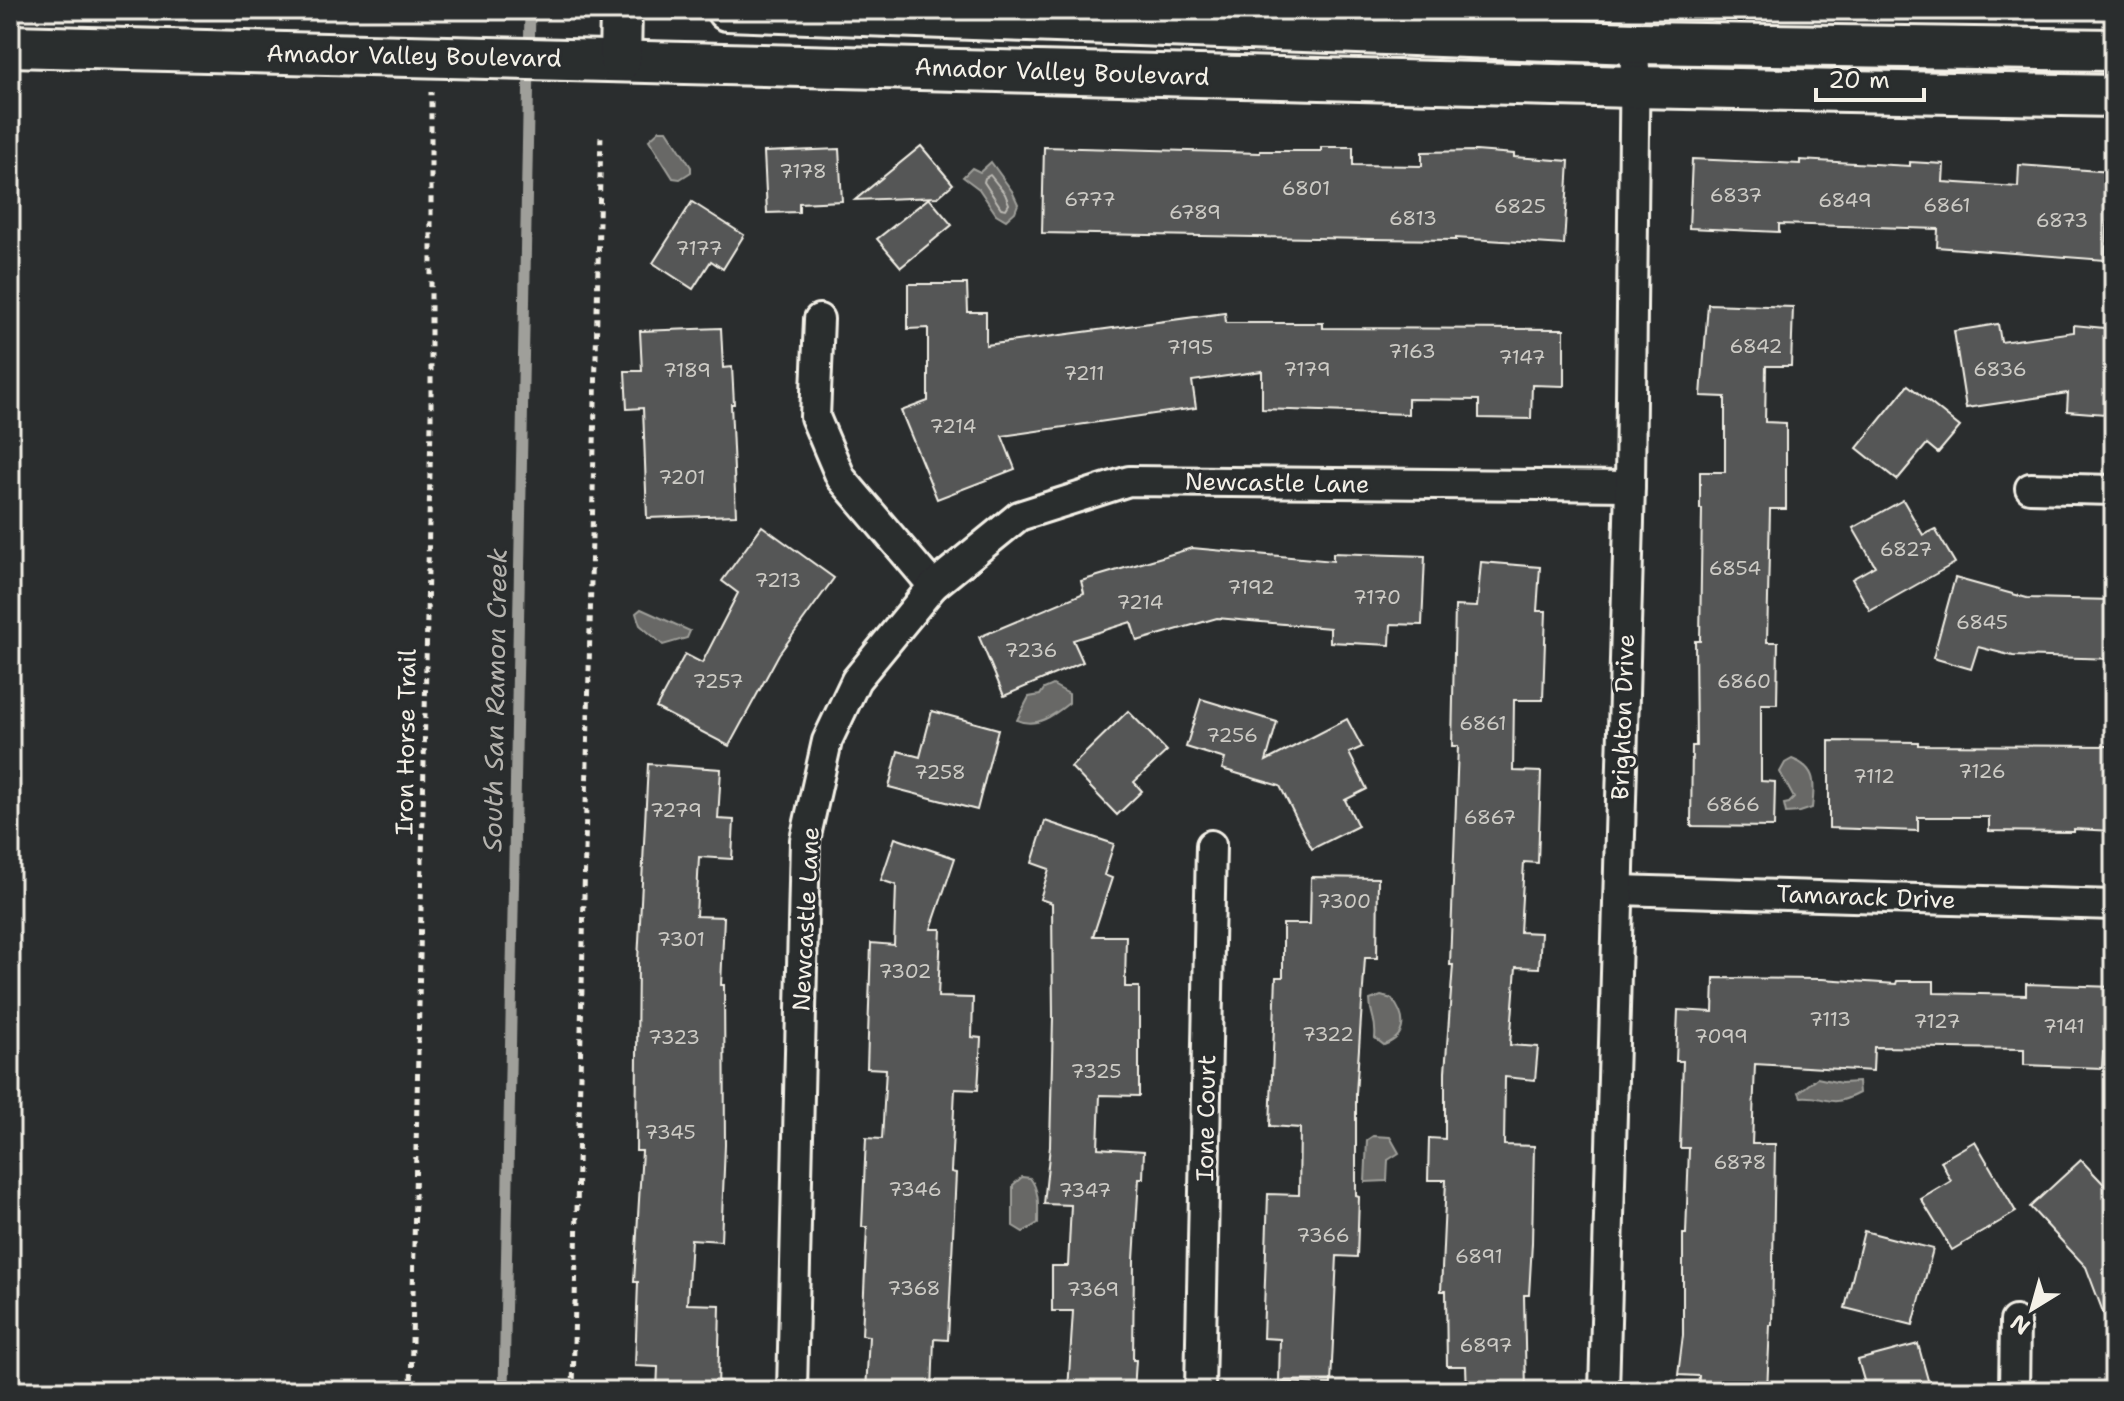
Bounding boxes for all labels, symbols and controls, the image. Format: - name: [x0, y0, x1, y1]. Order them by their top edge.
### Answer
- street label: Amador Valley Boulevard: [266, 37, 562, 75]
- street label: Amador Valley Boulevard: [914, 51, 1210, 93]
- scale bar: [1816, 52, 1924, 102]
- text: 20 m: [1828, 64, 1890, 96]
- house number: 7178: [779, 158, 827, 184]
- house number: 6801: [1282, 175, 1330, 201]
- house number: 6837: [1710, 182, 1762, 208]
- house number: 6777: [1064, 186, 1116, 212]
- house number: 6849: [1818, 187, 1872, 213]
- house number: 6861: [1923, 192, 1971, 218]
- house number: 6825: [1494, 193, 1546, 219]
- house number: 6789: [1169, 199, 1221, 225]
- house number: 6813: [1389, 205, 1437, 231]
- house number: 6873: [2036, 207, 2088, 233]
- house number: 7177: [675, 235, 723, 261]
- house number: 6842: [1730, 333, 1782, 359]
- house number: 7195: [1167, 334, 1213, 360]
- house number: 7163: [1388, 338, 1436, 364]
- house number: 7147: [1498, 344, 1546, 370]
- house number: 7179: [1283, 356, 1331, 382]
- house number: 6836: [1973, 356, 2027, 382]
- house number: 7189: [663, 357, 711, 383]
- house number: 7211: [1063, 360, 1105, 386]
- house number: 7214: [930, 413, 976, 439]
- house number: 7201: [658, 464, 706, 490]
- street label: Newcastle Lane: [1184, 465, 1370, 501]
- house number: 6827: [1880, 536, 1932, 562]
- water label: South San Ramon Creek: [474, 548, 515, 852]
- house number: 6854: [1709, 555, 1761, 581]
- house number: 7213: [755, 567, 801, 593]
- house number: 7192: [1227, 574, 1275, 600]
- house number: 7170: [1353, 584, 1401, 610]
- house number: 7214: [1117, 589, 1163, 615]
- house number: 6845: [1956, 609, 2008, 635]
- street label: Brighton Drive: [1604, 633, 1642, 801]
- house number: 7236: [1005, 637, 1057, 663]
- street label: Iron Horse Trail: [388, 648, 424, 835]
- house number: 7257: [692, 668, 744, 694]
- house number: 6860: [1717, 668, 1771, 694]
- house number: 6861: [1459, 710, 1507, 736]
- house number: 7256: [1206, 722, 1258, 748]
- house number: 7126: [1958, 758, 2006, 784]
- house number: 7258: [914, 759, 966, 785]
- house number: 7112: [1853, 763, 1895, 789]
- house number: 6866: [1706, 791, 1760, 817]
- house number: 7279: [650, 797, 702, 823]
- house number: 6867: [1464, 804, 1516, 830]
- street label: Newcastle Lane: [785, 826, 827, 1012]
- street label: Tamarack Drive: [1776, 878, 1956, 916]
- house number: 7300: [1317, 888, 1371, 914]
- house number: 7301: [657, 926, 705, 952]
- house number: 7302: [879, 958, 932, 984]
- house number: 7113: [1809, 1006, 1851, 1032]
- house number: 7127: [1914, 1008, 1960, 1034]
- house number: 7141: [2043, 1013, 2085, 1039]
- house number: 7322: [1302, 1021, 1354, 1047]
- house number: 7099: [1694, 1023, 1748, 1049]
- house number: 7323: [648, 1024, 700, 1050]
- street label: Ione Court: [1189, 1054, 1223, 1182]
- house number: 7325: [1070, 1058, 1122, 1084]
- house number: 7345: [644, 1119, 696, 1145]
- house number: 6878: [1713, 1149, 1767, 1175]
- house number: 7346: [888, 1176, 942, 1202]
- house number: 7347: [1059, 1177, 1111, 1203]
- house number: 7366: [1296, 1222, 1350, 1248]
- house number: 6891: [1455, 1243, 1503, 1269]
- north arrow: [1992, 1269, 2072, 1349]
- house number: 7368: [887, 1275, 941, 1301]
- house number: 7369: [1067, 1276, 1119, 1302]
- text: N: [2005, 1308, 2036, 1341]
- house number: 6897: [1459, 1332, 1513, 1358]

